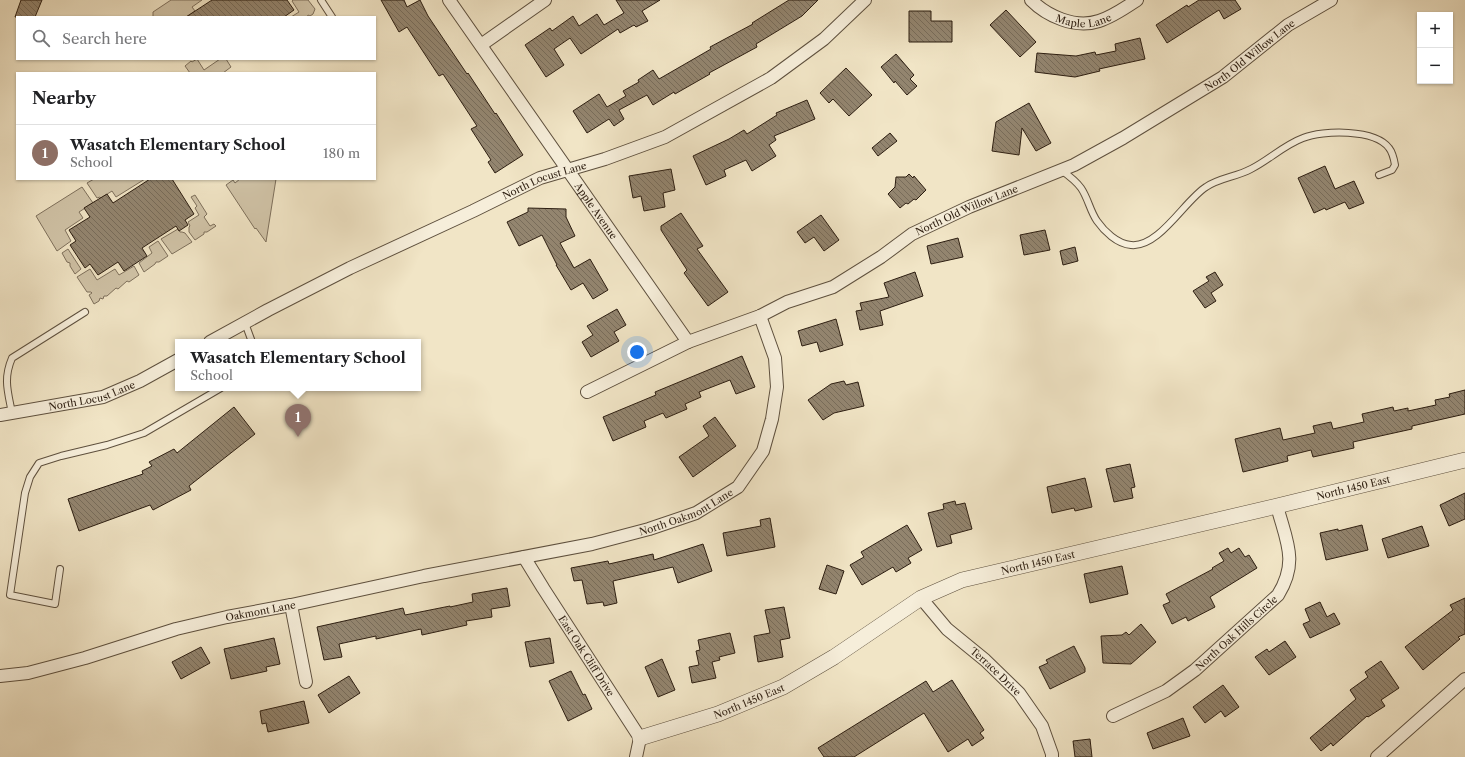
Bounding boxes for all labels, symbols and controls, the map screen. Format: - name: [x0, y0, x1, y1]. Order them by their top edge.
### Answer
- street label: Maple Lane: [1054, 10, 1114, 30]
- map controls: [1417, 12, 1453, 84]
- button: +: [1417, 12, 1453, 48]
- search box: [16, 16, 376, 60]
- street label: North Old Willow Lane: [1202, 16, 1297, 93]
- icon: search: [30, 27, 52, 49]
- text: Search here: [62, 29, 147, 48]
- button: −: [1417, 48, 1453, 84]
- text: Nearby: [32, 88, 96, 108]
- text: Wasatch Elementary School: [70, 135, 286, 154]
- text: 1: [42, 145, 48, 161]
- text: 180 m: [323, 145, 360, 161]
- text: School: [70, 154, 113, 170]
- street label: North Locust Lane: [500, 158, 588, 202]
- street label: Apple Avenue: [571, 179, 621, 242]
- street label: North Old Willow Lane: [913, 182, 1020, 238]
- popup: [175, 339, 421, 391]
- your location: [627, 342, 647, 362]
- text: Wasatch Elementary School: [190, 348, 406, 367]
- text: School: [190, 367, 233, 383]
- street label: North Locust Lane: [48, 377, 137, 413]
- pin: 1: [285, 404, 311, 437]
- street label: North 1450 East: [1315, 472, 1392, 503]
- street label: North Oakmont Lane: [638, 485, 736, 538]
- street label: North 1450 East: [1000, 547, 1076, 577]
- street label: North Oak Hills Circle: [1193, 592, 1280, 673]
- street label: Oakmont Lane: [224, 598, 297, 624]
- street label: East Oak Cliff Drive: [556, 613, 618, 699]
- street label: Terrace Drive: [968, 644, 1024, 698]
- street label: North 1450 East: [712, 681, 787, 721]

